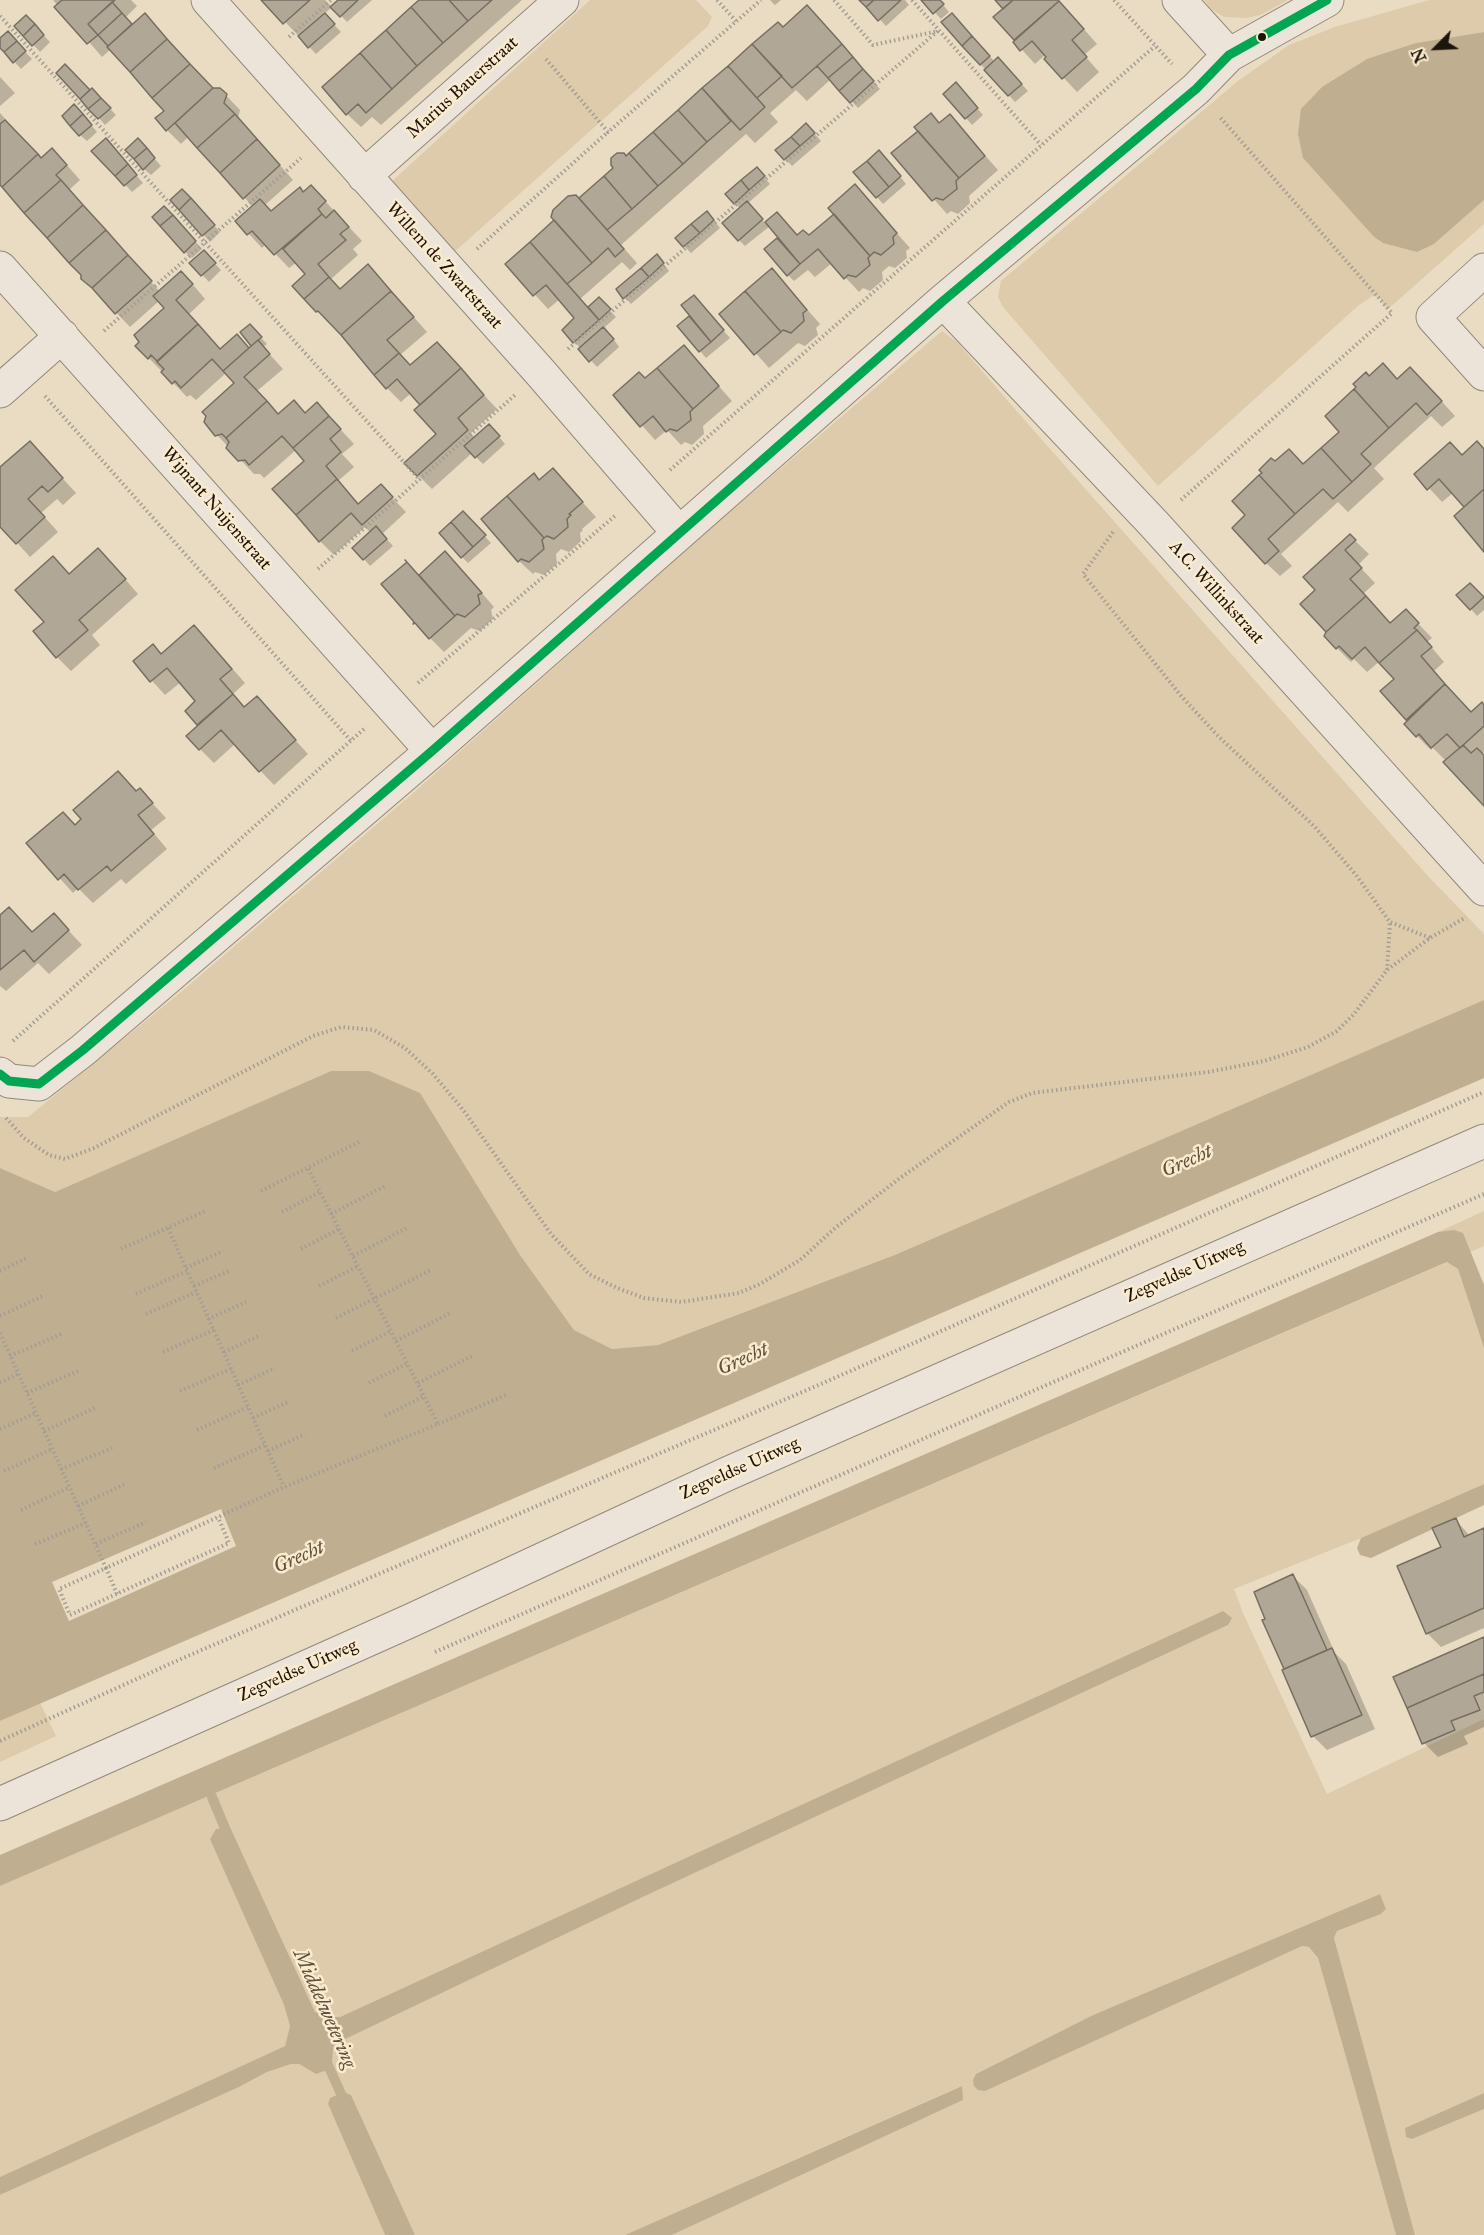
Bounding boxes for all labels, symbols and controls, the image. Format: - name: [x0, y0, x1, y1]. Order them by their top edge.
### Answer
- north arrow: [1406, 18, 1466, 78]
- unlabelled marker: [1256, 31, 1268, 43]
- street label: Marius Bauerstraat: [403, 32, 523, 144]
- text: N: [1408, 45, 1431, 66]
- street label: Willem de Zwartstraat: [381, 198, 507, 334]
- street label: Wijnant Nuijenstraat: [157, 443, 275, 575]
- street label: A.C. Willinkstraat: [1164, 537, 1268, 649]
- water label: Grecht: [1158, 1140, 1216, 1184]
- street label: Zegveldse Uitweg: [1122, 1236, 1248, 1308]
- water label: Grecht: [714, 1338, 772, 1382]
- street label: Zegveldse Uitweg: [677, 1433, 803, 1505]
- water label: Grecht: [270, 1536, 328, 1580]
- street label: Zegveldse Uitweg: [235, 1635, 361, 1707]
- water label: Middelwetering: [287, 1946, 361, 2072]

